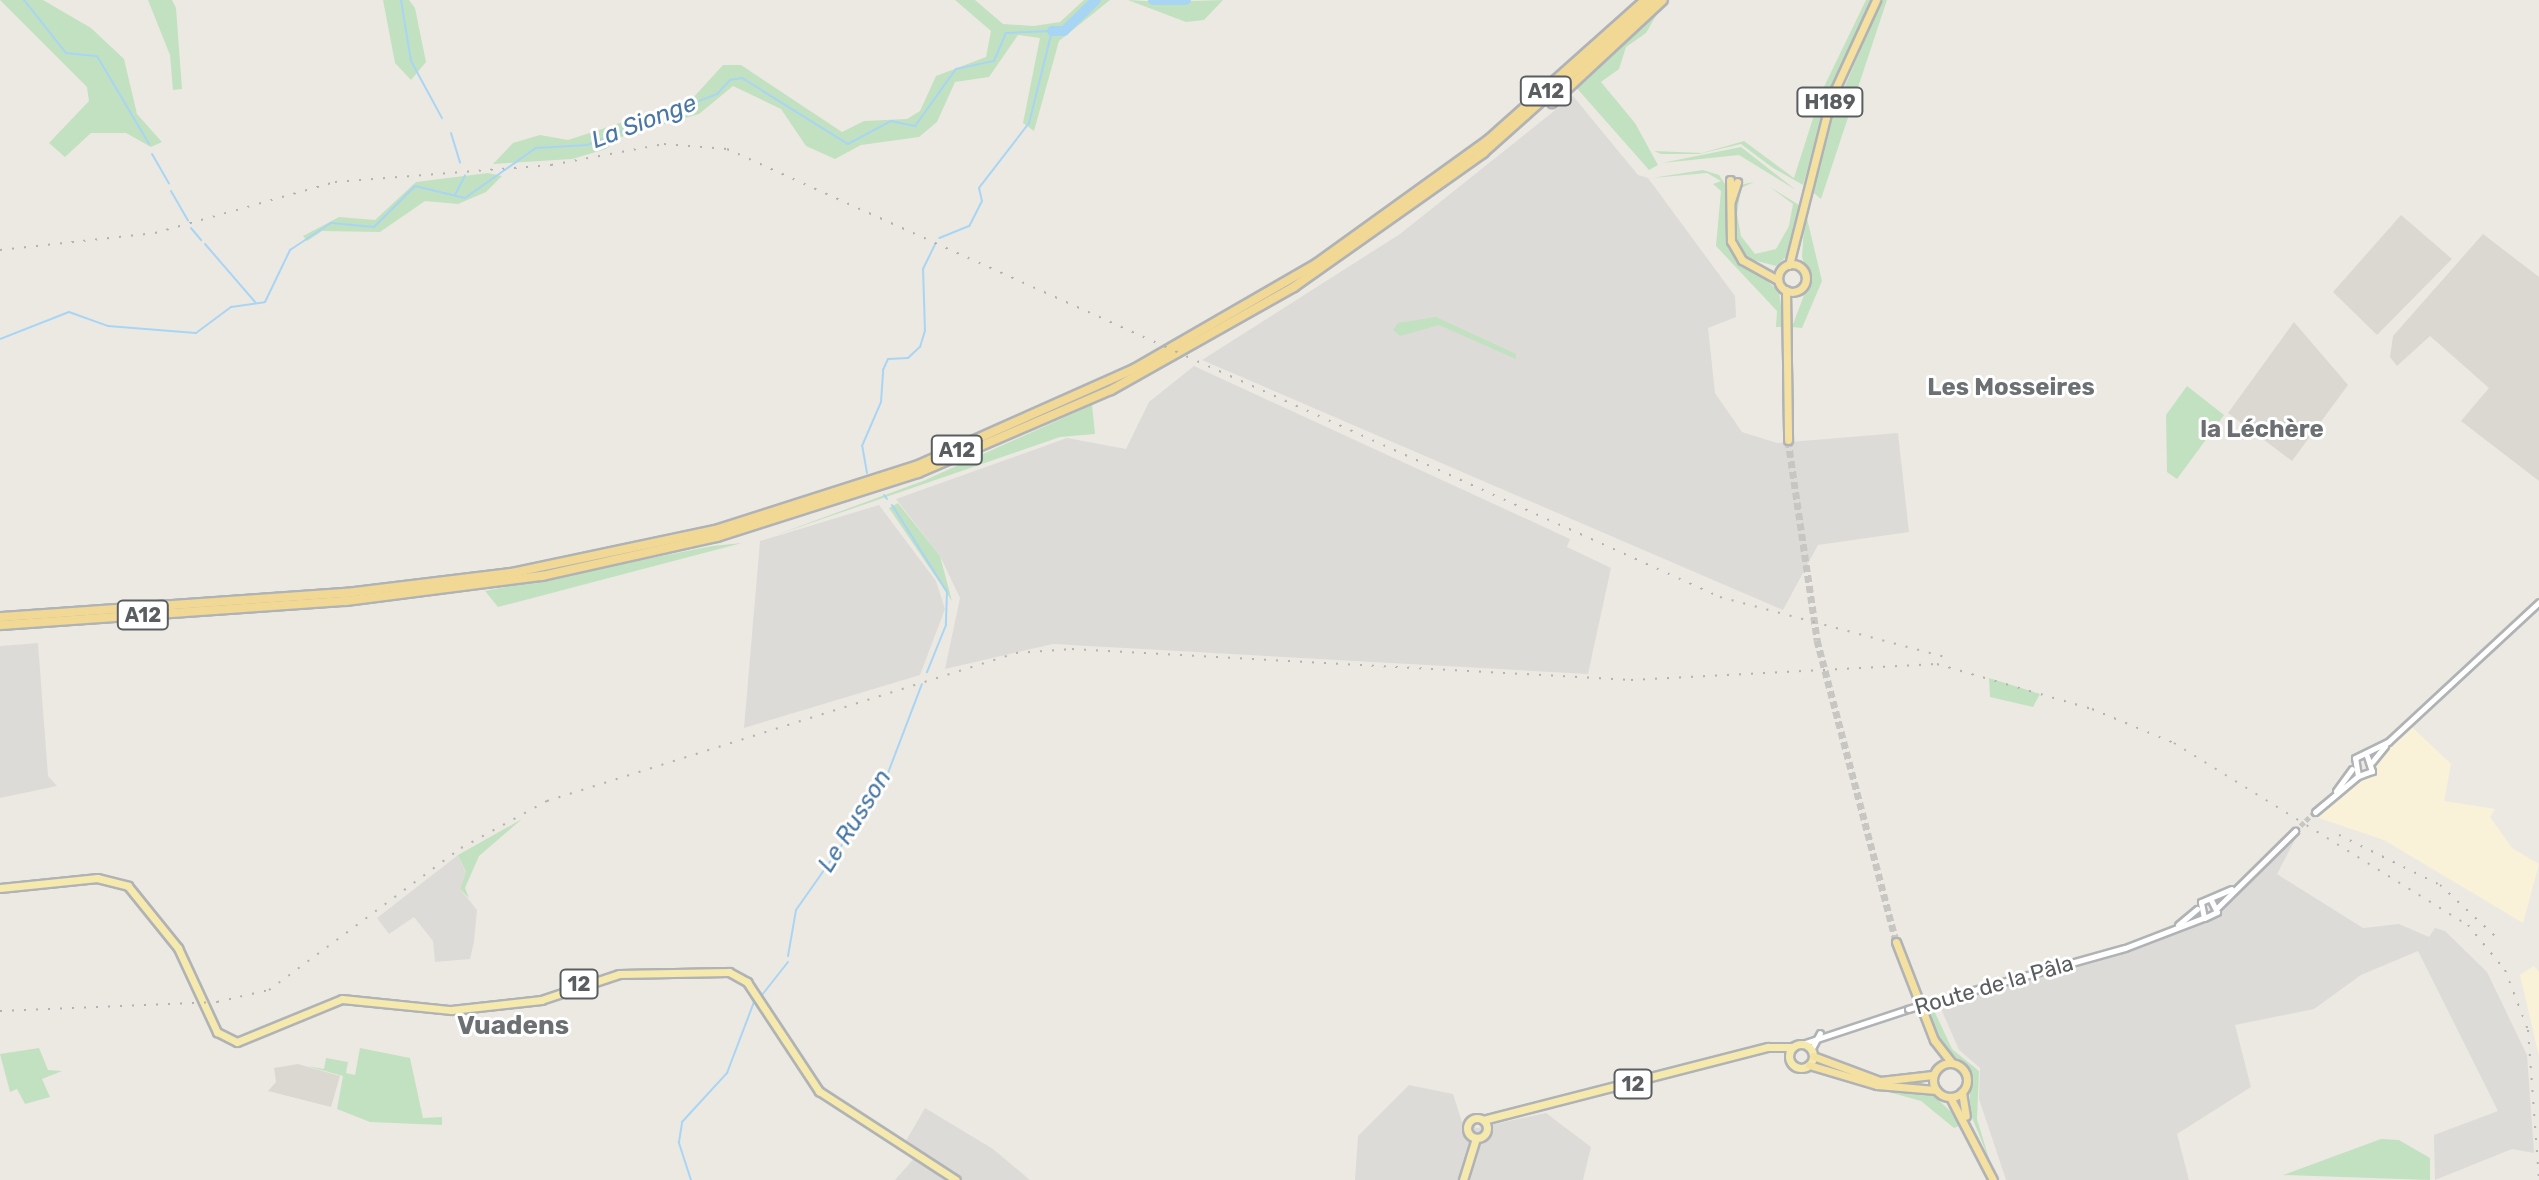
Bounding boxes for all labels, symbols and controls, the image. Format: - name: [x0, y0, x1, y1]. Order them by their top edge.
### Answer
- road number: A12: [1518, 75, 1574, 107]
- road number: H189: [1796, 86, 1864, 118]
- water label: La Sionge: [587, 89, 701, 155]
- district label: Les Mosseires: [1927, 374, 2095, 402]
- district label: la Léchère: [2200, 416, 2324, 444]
- road number: A12: [929, 434, 985, 466]
- road number: A12: [115, 599, 171, 631]
- water label: Le Russon: [812, 764, 898, 878]
- street label: Route de la Pâla: [1912, 950, 2076, 1020]
- road number: 12: [559, 968, 599, 1000]
- district label: Vuadens: [457, 1010, 569, 1042]
- road number: 12: [1613, 1068, 1653, 1100]

